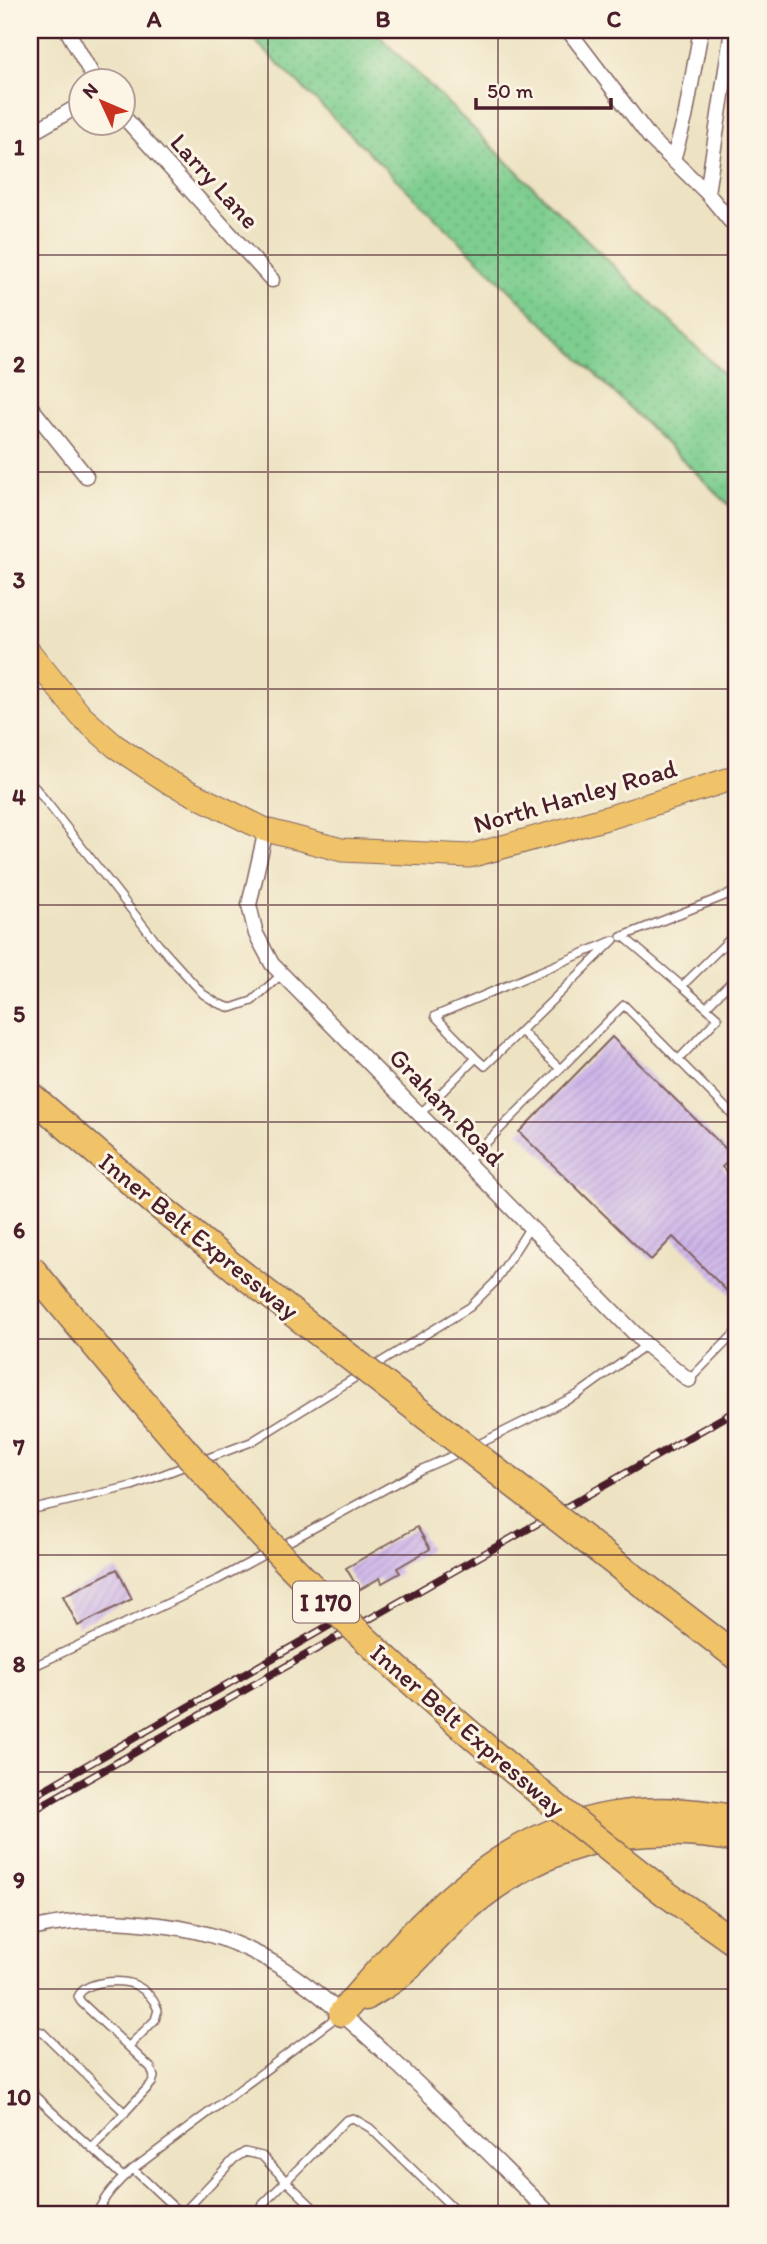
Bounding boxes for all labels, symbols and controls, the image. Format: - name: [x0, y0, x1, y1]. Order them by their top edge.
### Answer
- text: A: [146, 5, 162, 33]
- text: B: [376, 5, 391, 33]
- text: C: [607, 5, 622, 33]
- north arrow: [66, 66, 136, 136]
- scale bar: [476, 66, 611, 110]
- text: N: [77, 78, 103, 103]
- text: 50 m: [487, 78, 534, 103]
- street label: Larry Lane: [164, 126, 266, 236]
- text: 1: [14, 133, 25, 161]
- text: 2: [13, 350, 26, 378]
- text: 3: [13, 566, 26, 594]
- street label: North Hanley Road: [470, 751, 681, 840]
- text: 4: [12, 783, 26, 811]
- text: 5: [13, 1000, 25, 1028]
- street label: Graham Road: [383, 1041, 512, 1173]
- street label: Inner Belt Expressway: [93, 1145, 305, 1327]
- text: 6: [13, 1216, 25, 1244]
- text: 7: [12, 1433, 25, 1461]
- road number: I 170: [293, 1582, 359, 1622]
- street label: Inner Belt Expressway: [364, 1637, 572, 1823]
- text: 8: [13, 1650, 26, 1678]
- text: 9: [13, 1866, 25, 1894]
- text: 10: [7, 2083, 31, 2111]

